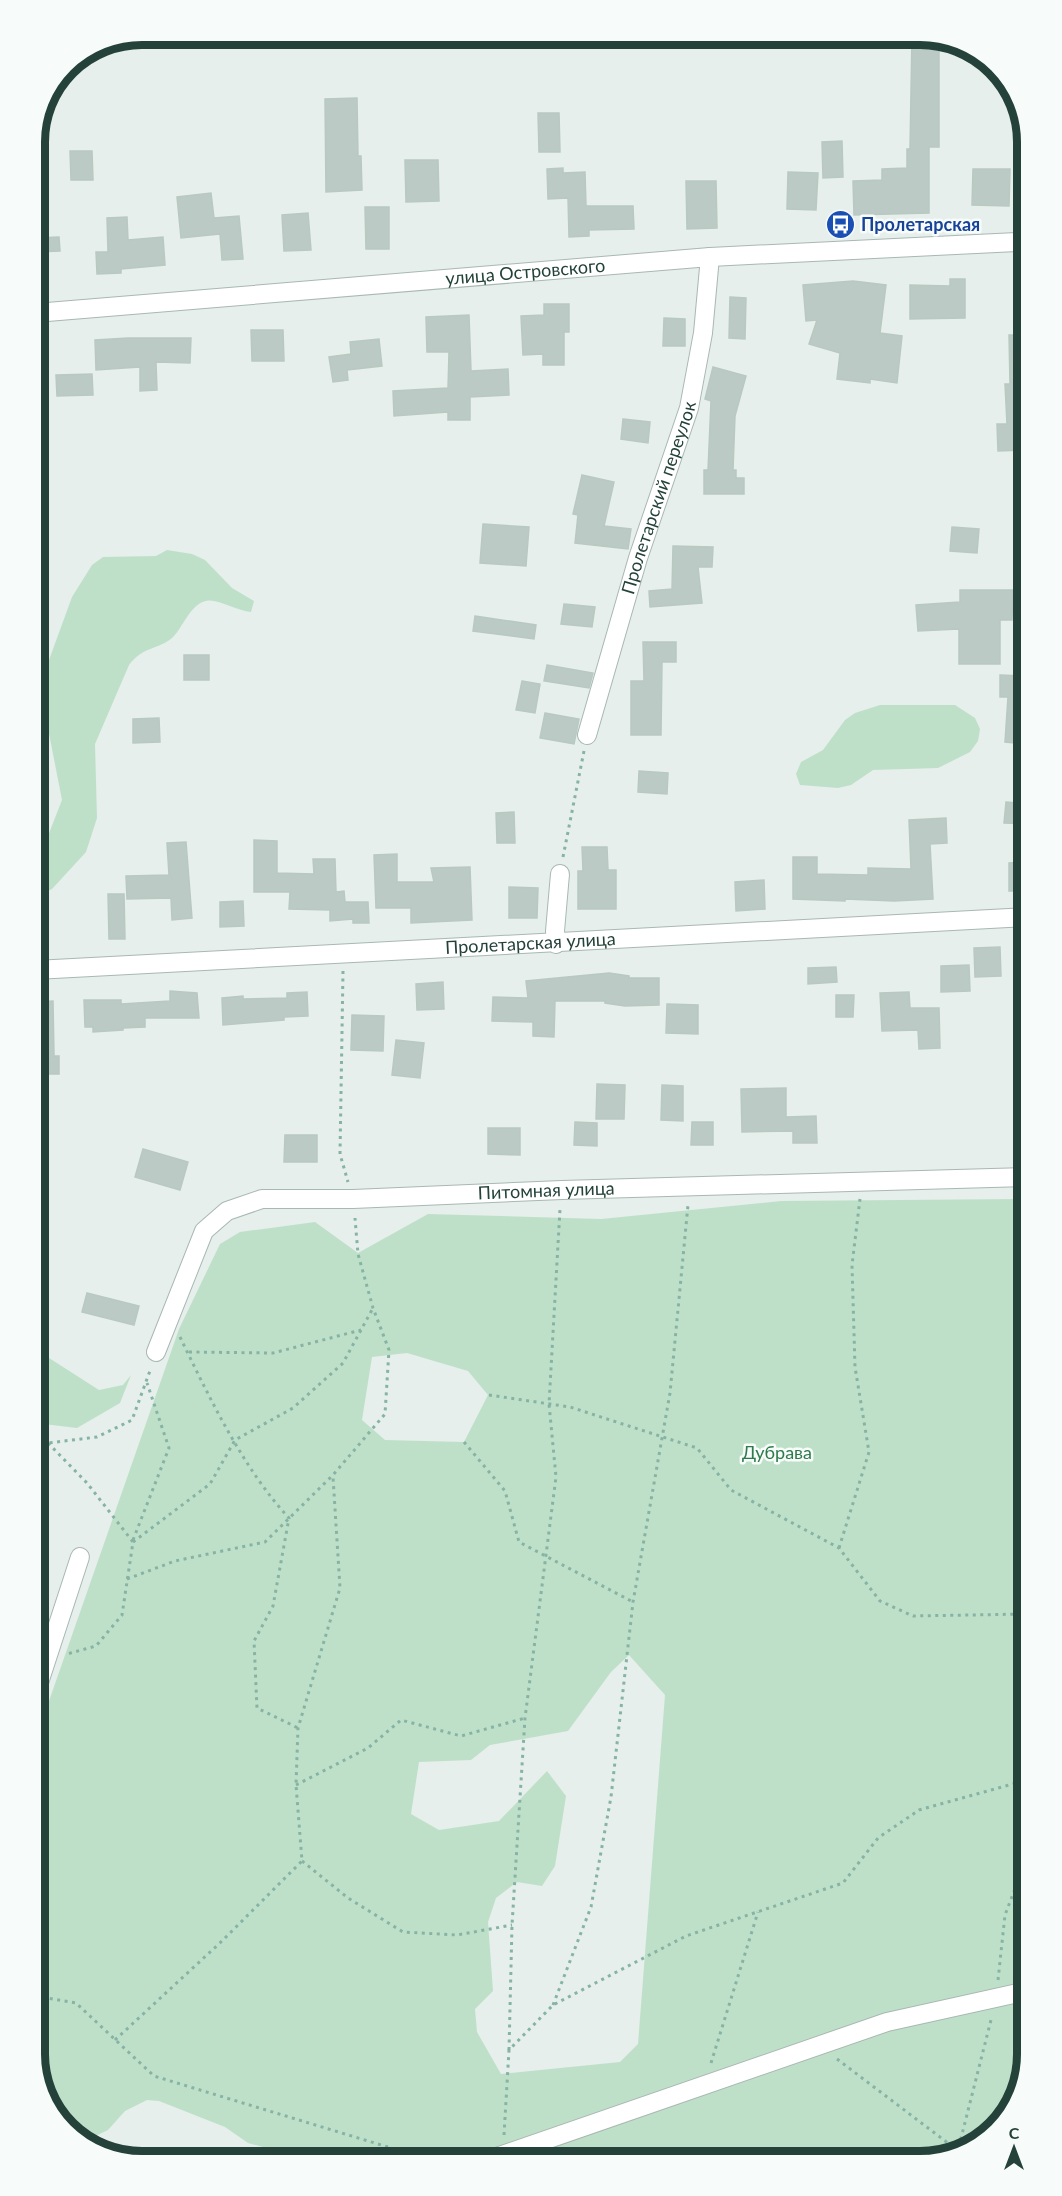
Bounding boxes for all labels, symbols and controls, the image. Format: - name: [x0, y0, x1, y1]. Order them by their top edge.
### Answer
- bus stop icon: Пролетарская: [824, 209, 856, 241]
- place label: Пролетарская: [861, 213, 980, 235]
- street label: улица Островского: [445, 254, 606, 289]
- street label: Пролетарский переулок: [616, 399, 700, 596]
- street label: Пролетарская улица: [444, 927, 616, 958]
- street label: Питомная улица: [477, 1177, 615, 1204]
- park label: Дубрава: [742, 1441, 812, 1463]
- north arrow: [984, 2118, 1044, 2178]
- text: С: [1009, 2123, 1020, 2142]

